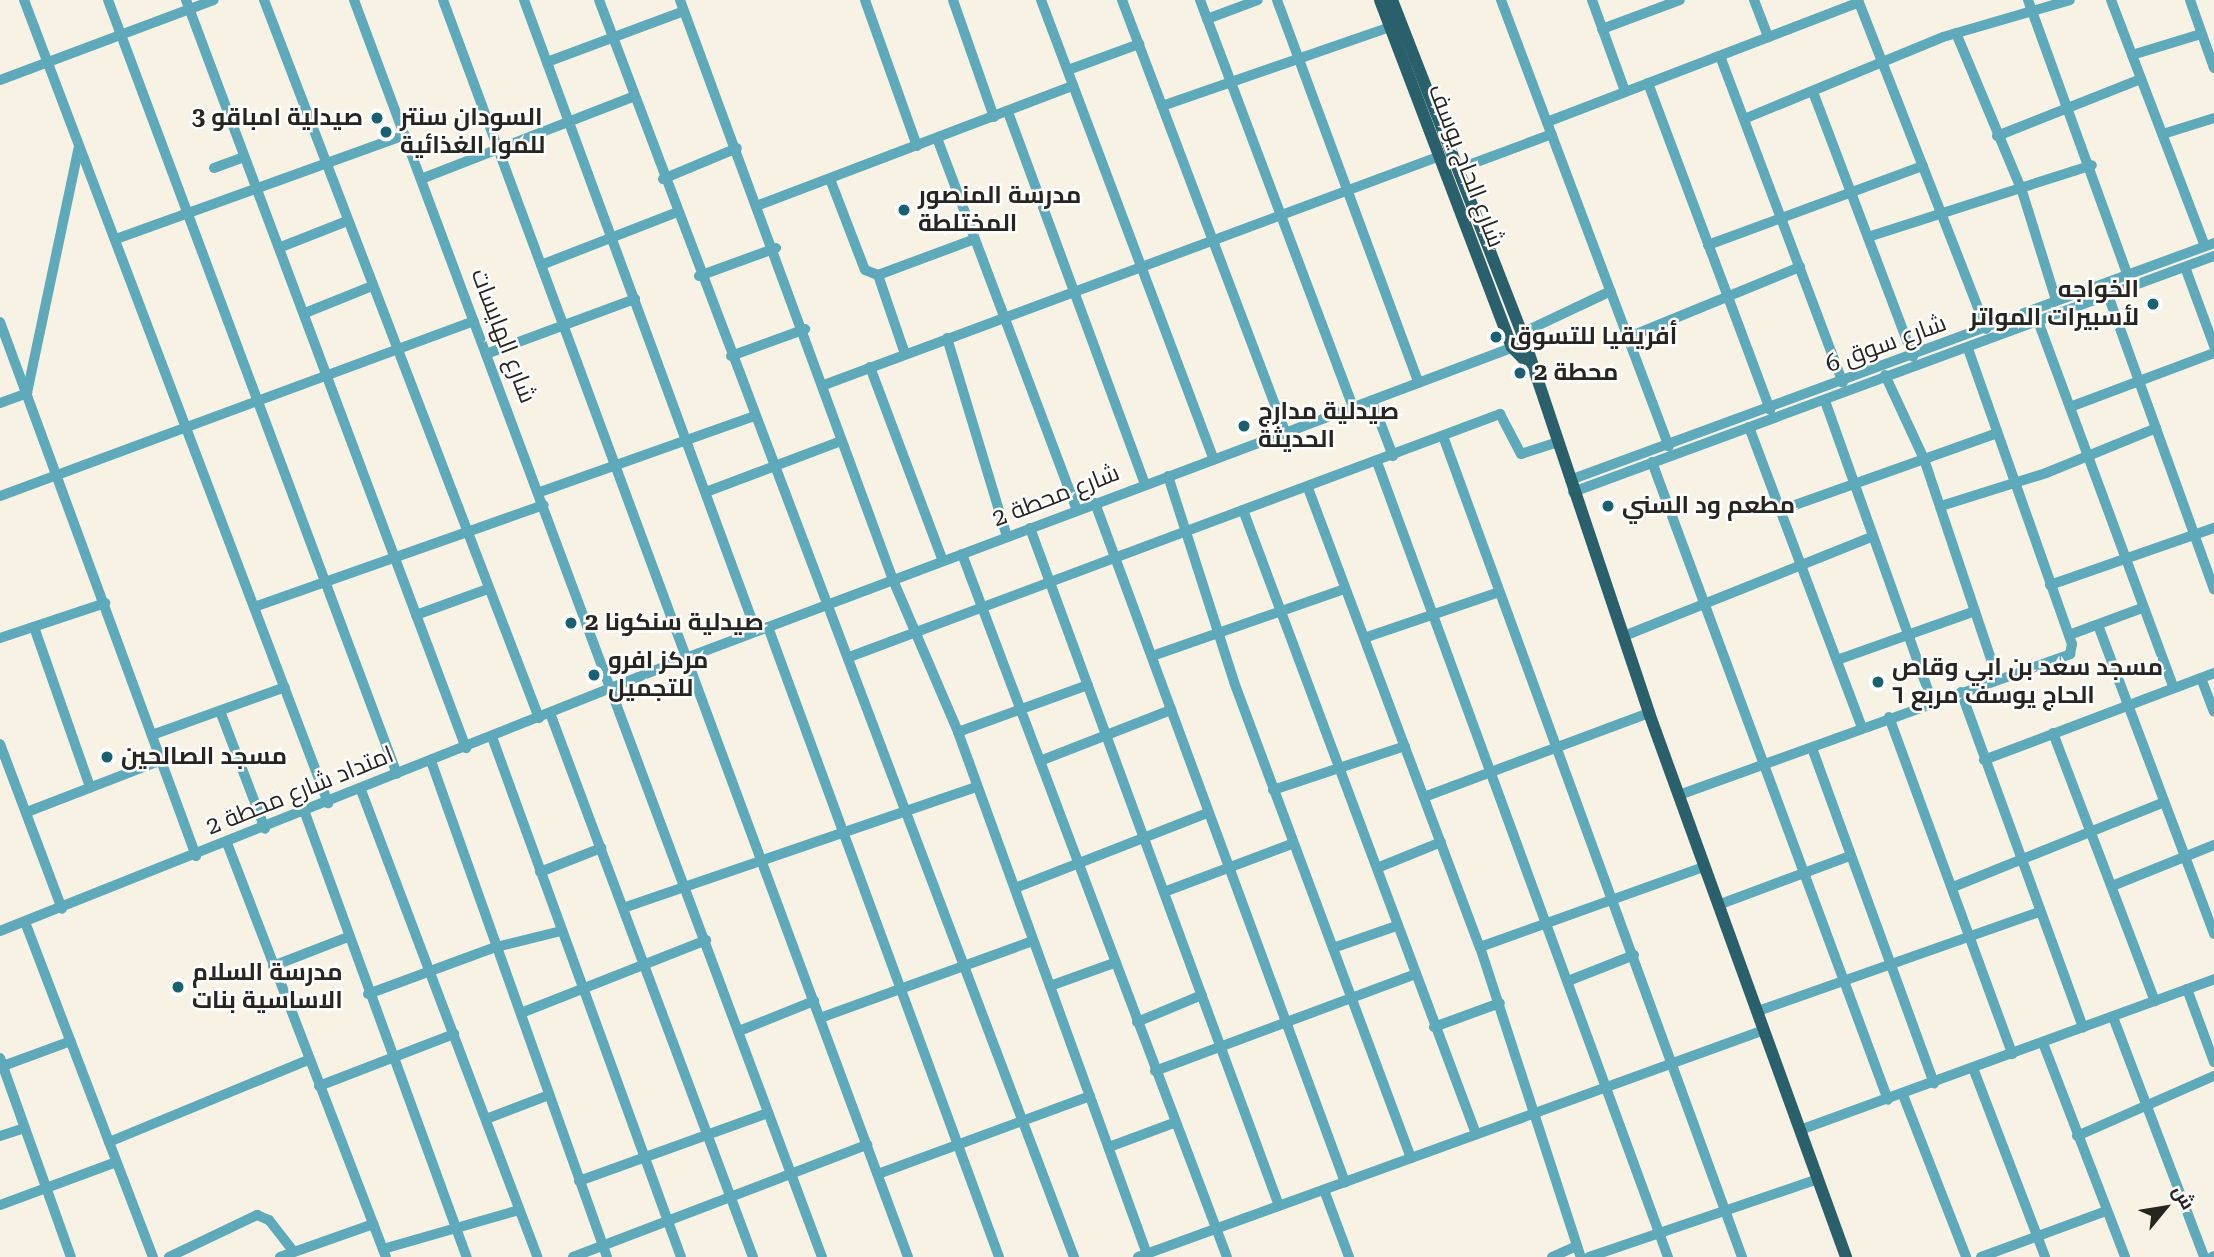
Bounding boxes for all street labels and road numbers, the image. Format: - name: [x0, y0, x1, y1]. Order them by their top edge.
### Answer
- street label: شارع الحاج يوسف: [1422, 80, 1510, 252]
- street label: شارع الهايسات: [464, 265, 542, 407]
- street label: شارع سوق 6: [1822, 309, 1950, 379]
- street label: شارع محطة 2: [988, 459, 1124, 533]
- street label: امتداد شارع محطة 2: [202, 740, 398, 842]

